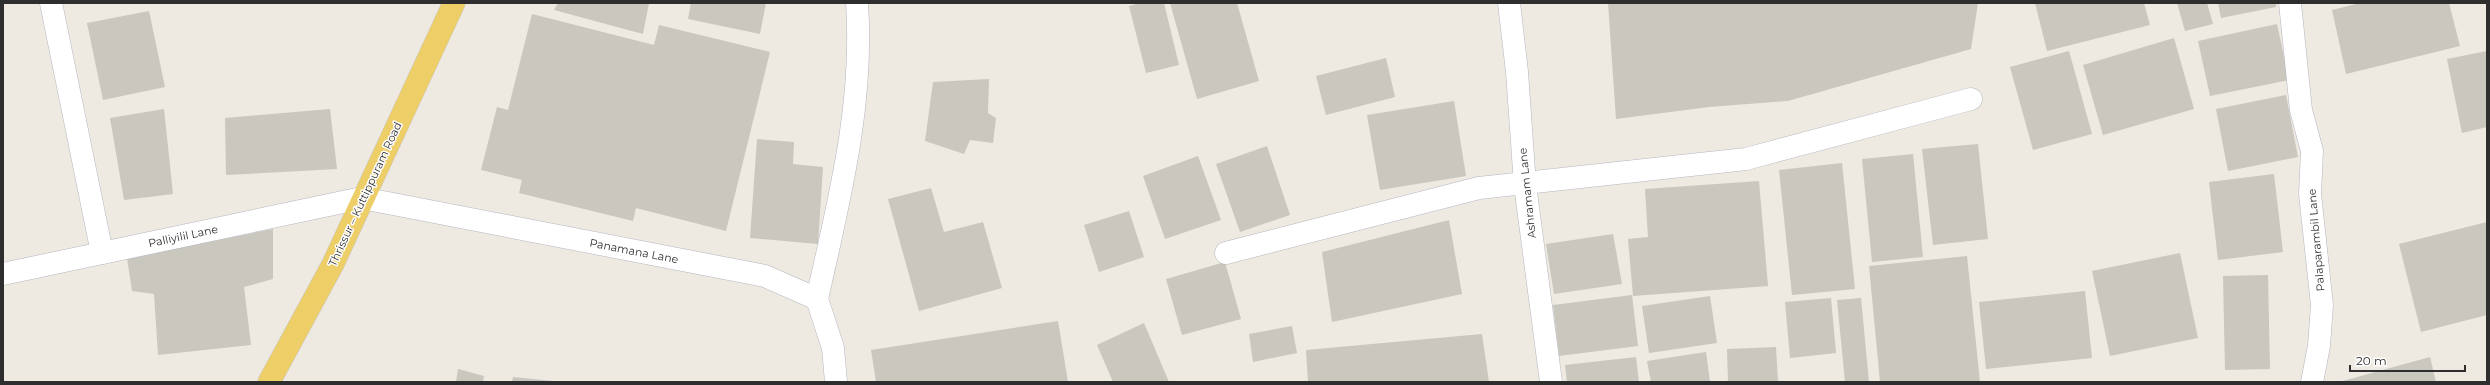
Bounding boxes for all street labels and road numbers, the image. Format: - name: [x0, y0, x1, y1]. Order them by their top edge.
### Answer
- street label: Thrissur – Kuttippuram Road: [325, 120, 405, 268]
- street label: Ashramam Lane: [1515, 147, 1539, 239]
- street label: Palaparambil Lane: [2305, 188, 2327, 292]
- street label: Palliyilil Lane: [147, 222, 219, 250]
- street label: Panamana Lane: [588, 236, 680, 267]

